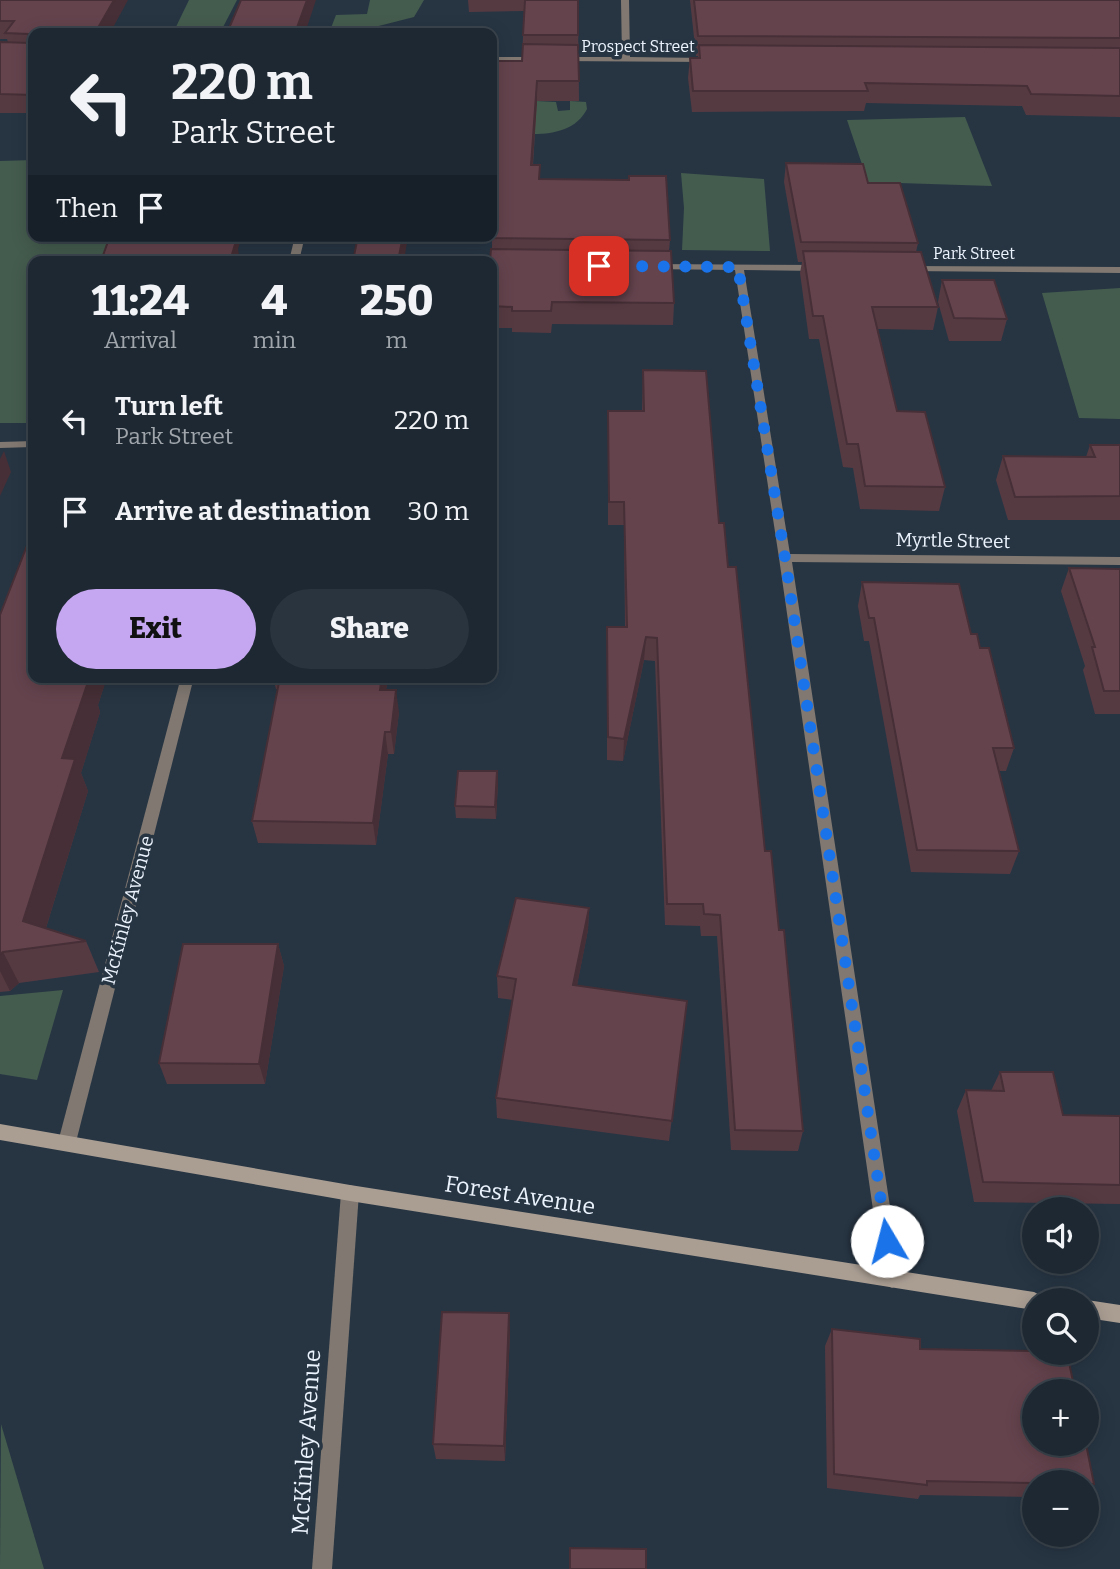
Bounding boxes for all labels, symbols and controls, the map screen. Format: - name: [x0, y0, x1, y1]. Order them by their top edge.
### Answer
- street label: Prospect Street: [581, 37, 695, 56]
- text: 220 m: [171, 53, 313, 112]
- icon: left: [56, 56, 147, 147]
- text: Park Street: [171, 113, 335, 151]
- icon: arrive: [132, 189, 170, 227]
- text: Then: [56, 193, 118, 224]
- pin: [569, 236, 629, 296]
- street label: Park Street: [933, 244, 1015, 263]
- icon: arrive: [580, 247, 618, 285]
- text: 11:24: [92, 276, 189, 326]
- text: 4: [261, 276, 287, 326]
- text: 250: [360, 276, 433, 326]
- text: Arrival: [104, 326, 177, 354]
- text: min: [253, 326, 296, 354]
- text: m: [386, 326, 408, 354]
- text: Turn left: [115, 391, 223, 422]
- icon: left: [56, 402, 94, 440]
- text: 220 m: [394, 405, 469, 436]
- text: Park Street: [115, 422, 233, 450]
- icon: arrive: [56, 493, 94, 531]
- text: Arrive at destination: [115, 496, 370, 527]
- text: 30 m: [408, 496, 469, 527]
- street label: Myrtle Street: [895, 528, 1011, 553]
- button: Exit: [56, 589, 256, 669]
- button: Share: [270, 589, 469, 669]
- street label: McKinley Avenue: [97, 833, 158, 987]
- street label: Forest Avenue: [443, 1169, 597, 1221]
- map controls: [1022, 1197, 1099, 1547]
- button: sound: [1022, 1197, 1099, 1274]
- position arrow: [850, 1204, 924, 1278]
- button: search: [1022, 1288, 1099, 1365]
- street label: McKinley Avenue: [286, 1348, 326, 1536]
- button: +: [1022, 1379, 1099, 1456]
- button: −: [1022, 1470, 1099, 1547]

